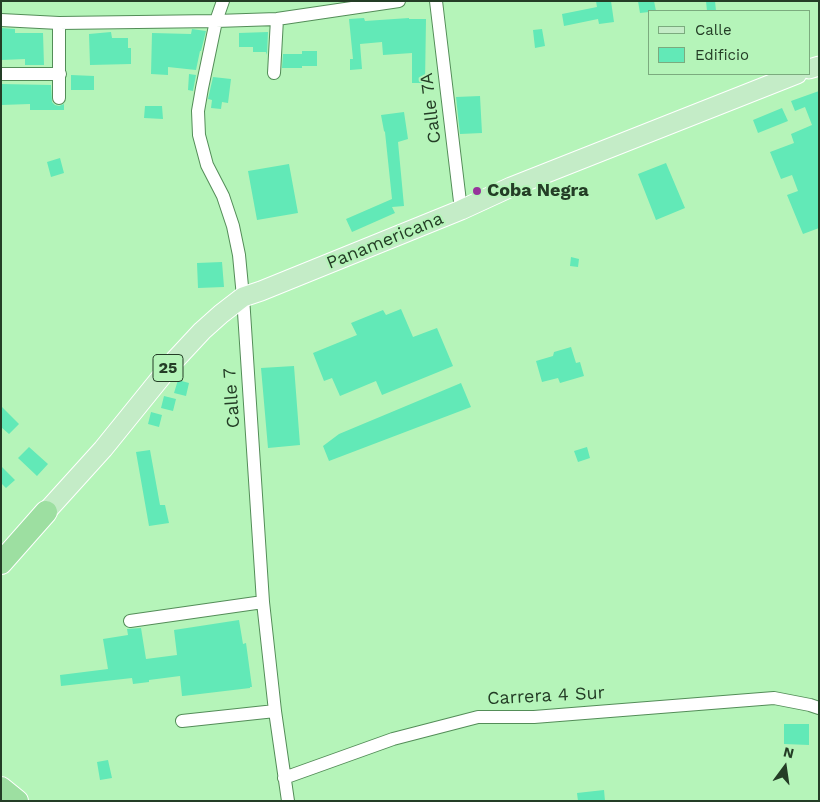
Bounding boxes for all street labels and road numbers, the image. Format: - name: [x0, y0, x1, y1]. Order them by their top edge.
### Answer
- street label: Calle 7A: [416, 71, 446, 145]
- street label: Panamericana: [324, 208, 446, 274]
- road number: 25: [153, 354, 183, 382]
- street label: Calle 7: [219, 367, 245, 429]
- street label: Carrera 4 Sur: [487, 682, 605, 710]

